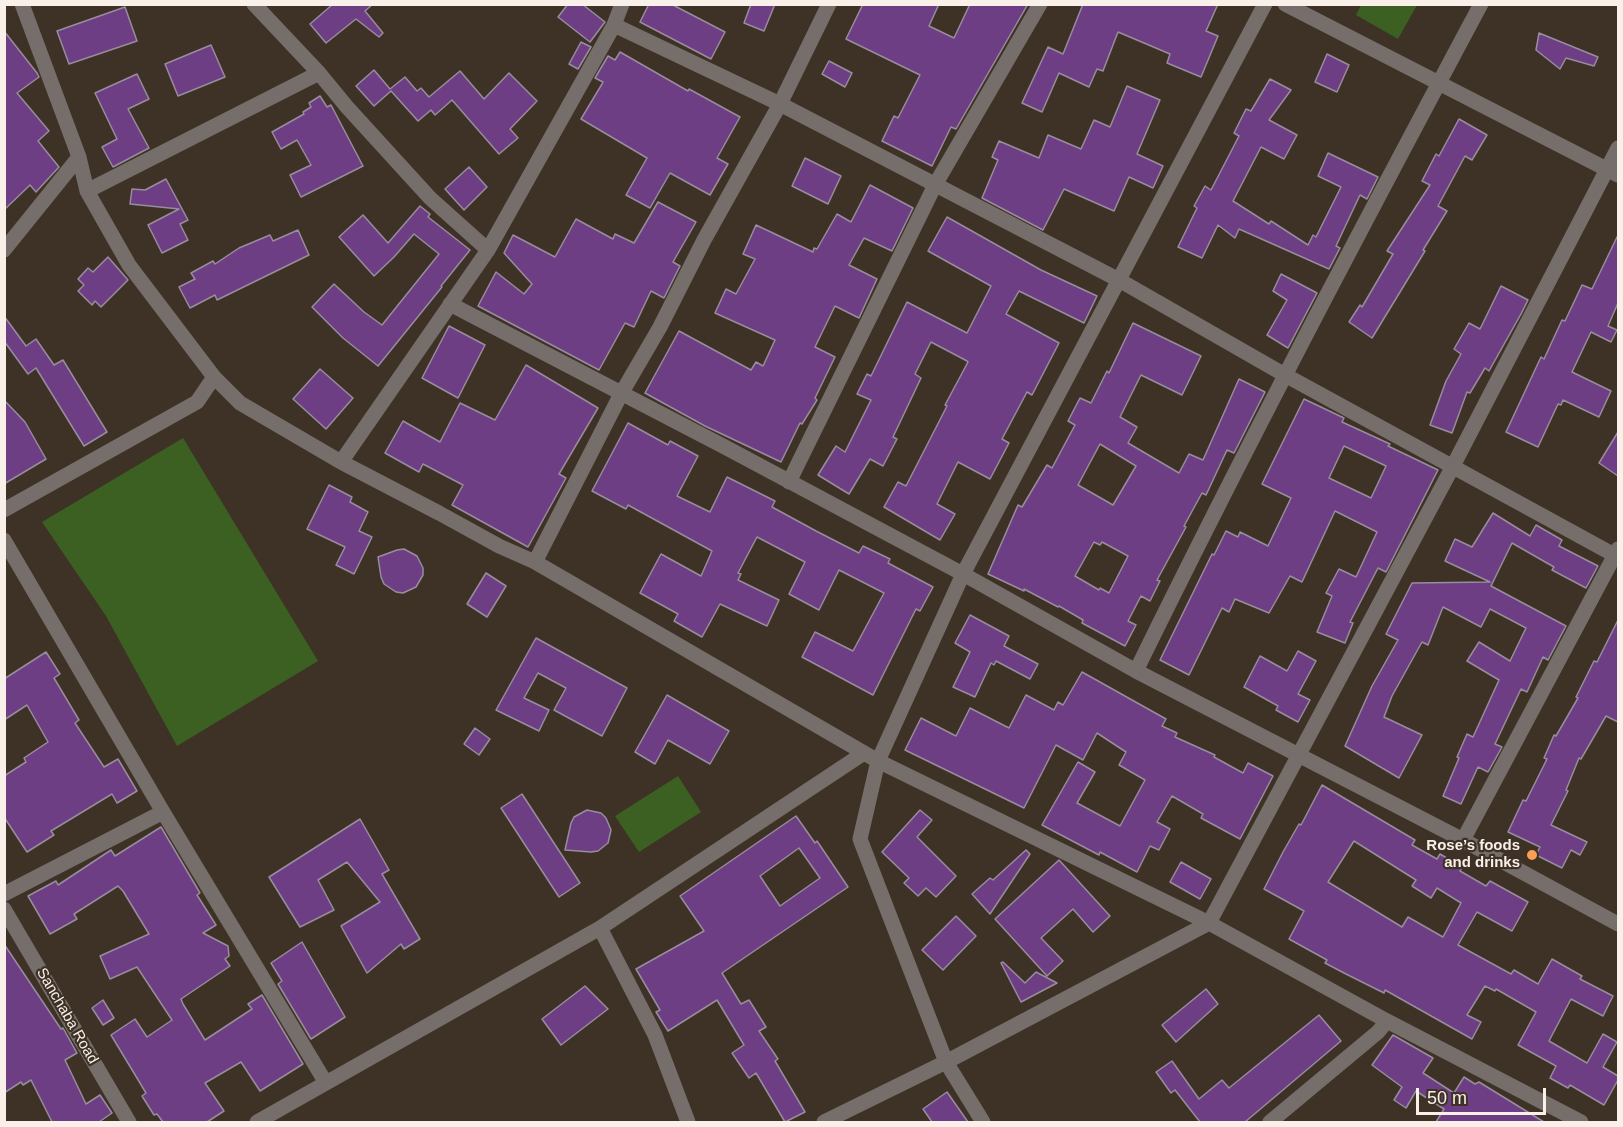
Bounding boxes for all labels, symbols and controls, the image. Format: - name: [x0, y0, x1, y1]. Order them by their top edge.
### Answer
- place label: Rose’s foods and drinks: [1426, 837, 1520, 872]
- marker: Rose’s foods and drinks: [1525, 848, 1539, 862]
- street label: Sanchaba Road: [32, 965, 102, 1067]
- scale bar: [1419, 1076, 1550, 1114]
- text: 50 m: [1427, 1088, 1467, 1108]

